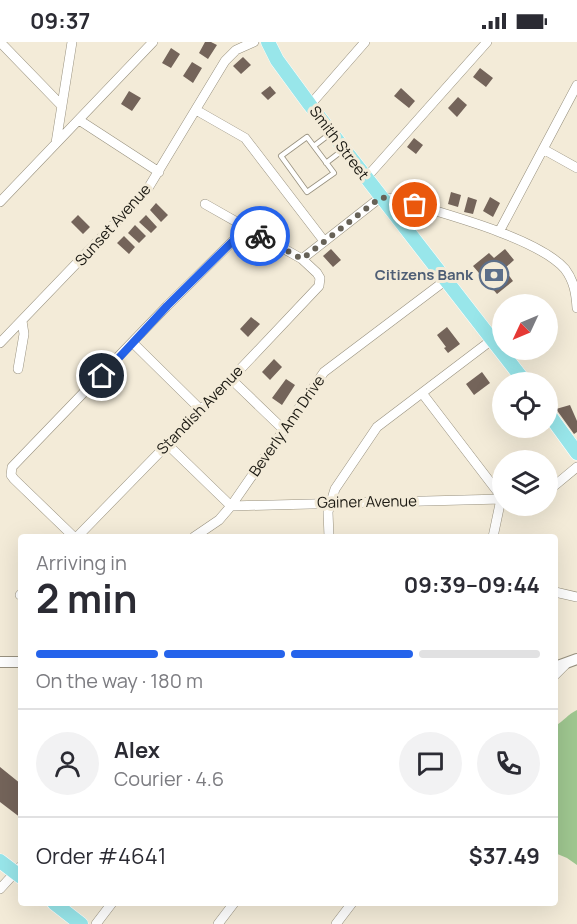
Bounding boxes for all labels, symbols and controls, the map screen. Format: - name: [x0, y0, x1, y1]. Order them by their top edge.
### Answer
- text: 09:37: [30, 6, 90, 36]
- street label: Smith Street: [305, 101, 374, 184]
- street label: Sunset Avenue: [70, 179, 155, 270]
- pin: [389, 179, 440, 230]
- icon: bag: [398, 188, 431, 221]
- courier: [230, 206, 290, 266]
- icon: bike: [244, 220, 277, 253]
- bank icon: Citizens Bank: [478, 259, 510, 291]
- place label: Citizens Bank: [375, 264, 474, 285]
- north arrow: [492, 294, 558, 360]
- map controls: [492, 294, 558, 516]
- pin: [76, 350, 127, 401]
- icon: home: [85, 359, 118, 392]
- street label: Standish Avenue: [152, 360, 248, 459]
- street label: Beverly Ann Drive: [244, 371, 329, 480]
- button: locate: [492, 372, 558, 438]
- button: layers: [492, 450, 558, 516]
- street label: Gainer Avenue: [317, 490, 417, 513]
- text: Arriving in: [36, 549, 127, 576]
- text: 09:39–09:44: [404, 570, 540, 600]
- text: 2 min: [36, 571, 137, 625]
- text: On the way · 180 m: [36, 667, 203, 694]
- button: person: [36, 732, 99, 795]
- button: chat: [399, 732, 462, 795]
- button: phone: [477, 732, 540, 795]
- text: Alex: [114, 735, 160, 765]
- text: Courier · 4.6: [114, 765, 224, 792]
- text: Order #4641: [36, 841, 166, 871]
- text: $37.49: [469, 841, 540, 871]

